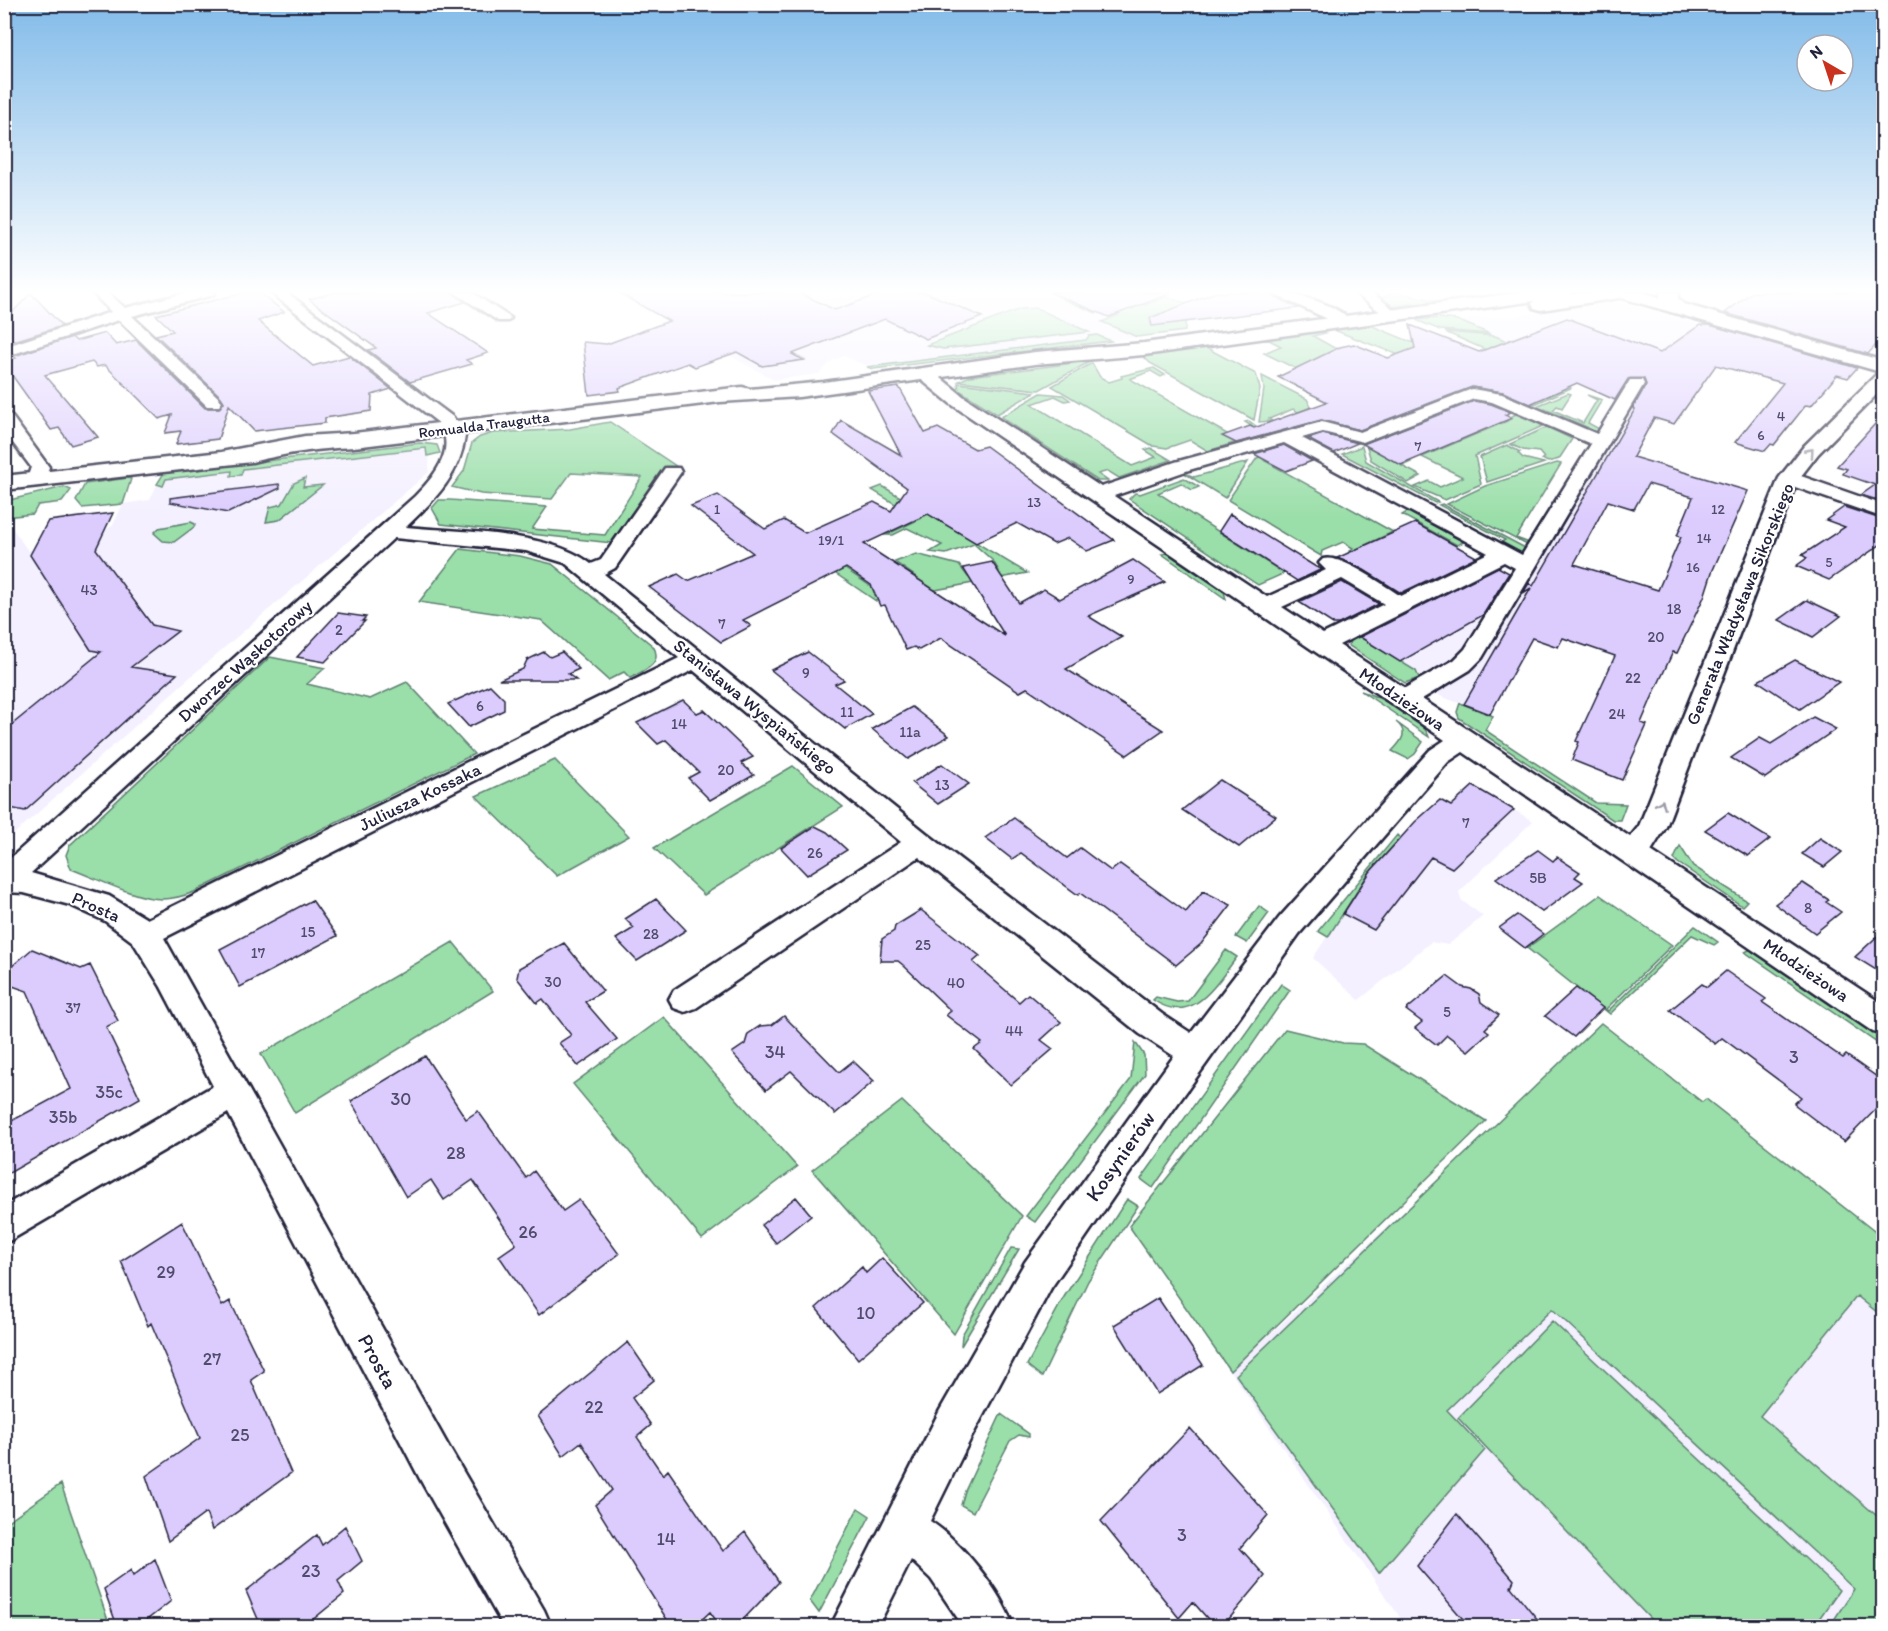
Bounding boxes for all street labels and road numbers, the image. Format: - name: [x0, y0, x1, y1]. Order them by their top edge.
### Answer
- street label: Romualda Traugutta: [417, 408, 551, 442]
- street label: Generała Władysława Sikorskiego: [1681, 480, 1799, 728]
- street label: Dworzec Wąskotorowy: [173, 595, 317, 727]
- street label: Stanisława Wyspiańskiego: [669, 635, 841, 779]
- street label: Młodzieżowa: [1355, 662, 1449, 736]
- street label: Juliusza Kossaka: [355, 758, 485, 836]
- street label: Prosta: [69, 887, 124, 927]
- street label: Młodzieżowa: [1759, 933, 1853, 1007]
- street label: Kosynierów: [1080, 1106, 1160, 1206]
- street label: Prosta: [353, 1329, 403, 1393]

